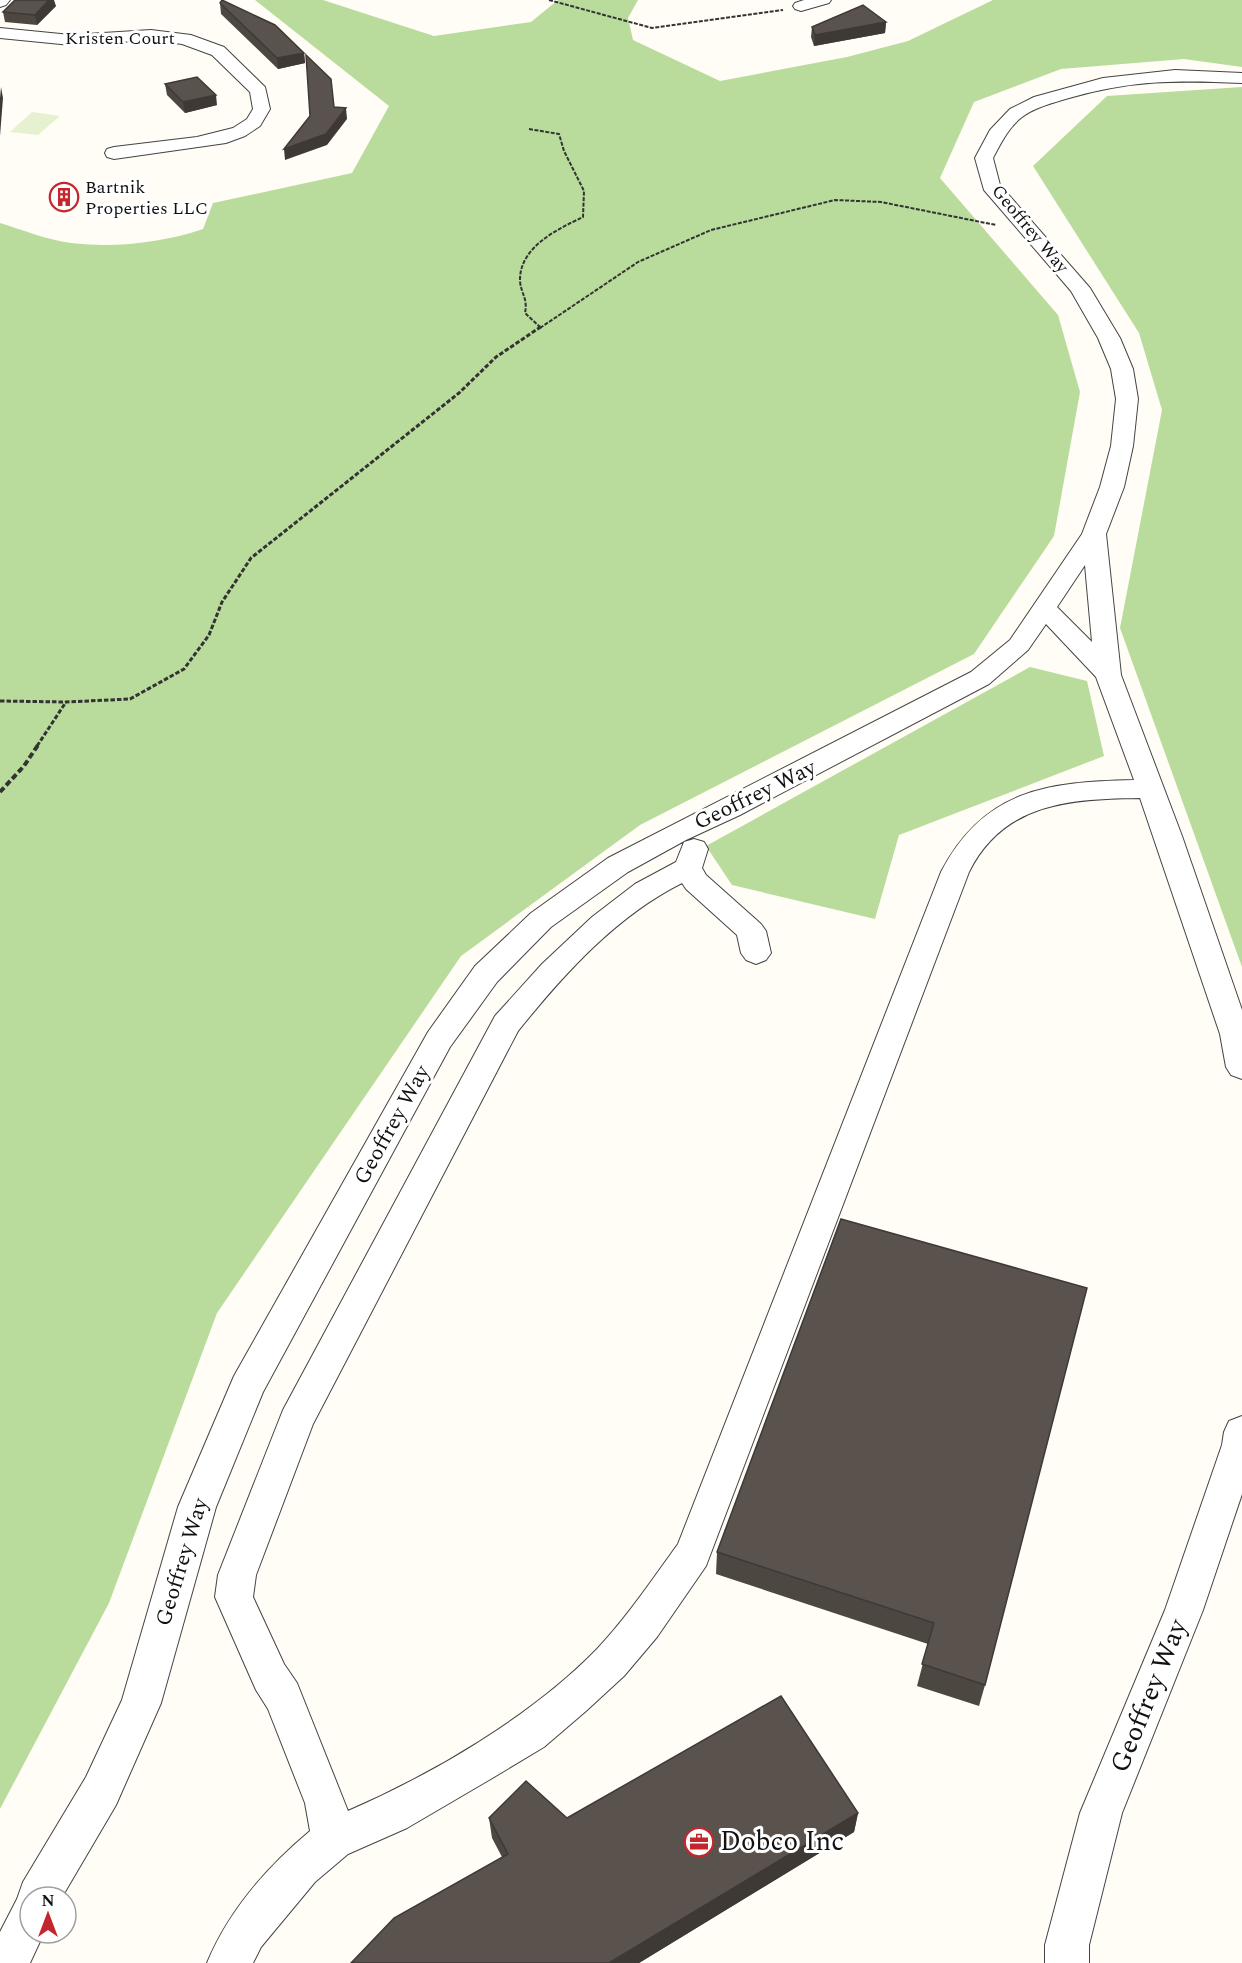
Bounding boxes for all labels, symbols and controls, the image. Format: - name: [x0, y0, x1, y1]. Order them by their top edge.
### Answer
- street label: Kristen Court: [65, 25, 175, 52]
- place label: Bartnik Properties LLC: [85, 174, 208, 222]
- street label: Geoffrey Way: [985, 179, 1076, 280]
- building icon: Bartnik Properties LLC: [48, 181, 80, 213]
- street label: Geoffrey Way: [688, 751, 823, 839]
- street label: Geoffrey Way: [346, 1058, 439, 1191]
- street label: Geoffrey Way: [147, 1493, 218, 1630]
- street label: Geoffrey Way: [1099, 1612, 1199, 1779]
- place label: Dobco Inc: [720, 1821, 844, 1863]
- office icon: Dobco Inc: [683, 1826, 715, 1858]
- north arrow: [18, 1885, 78, 1945]
- text: N: [41, 1889, 55, 1913]

